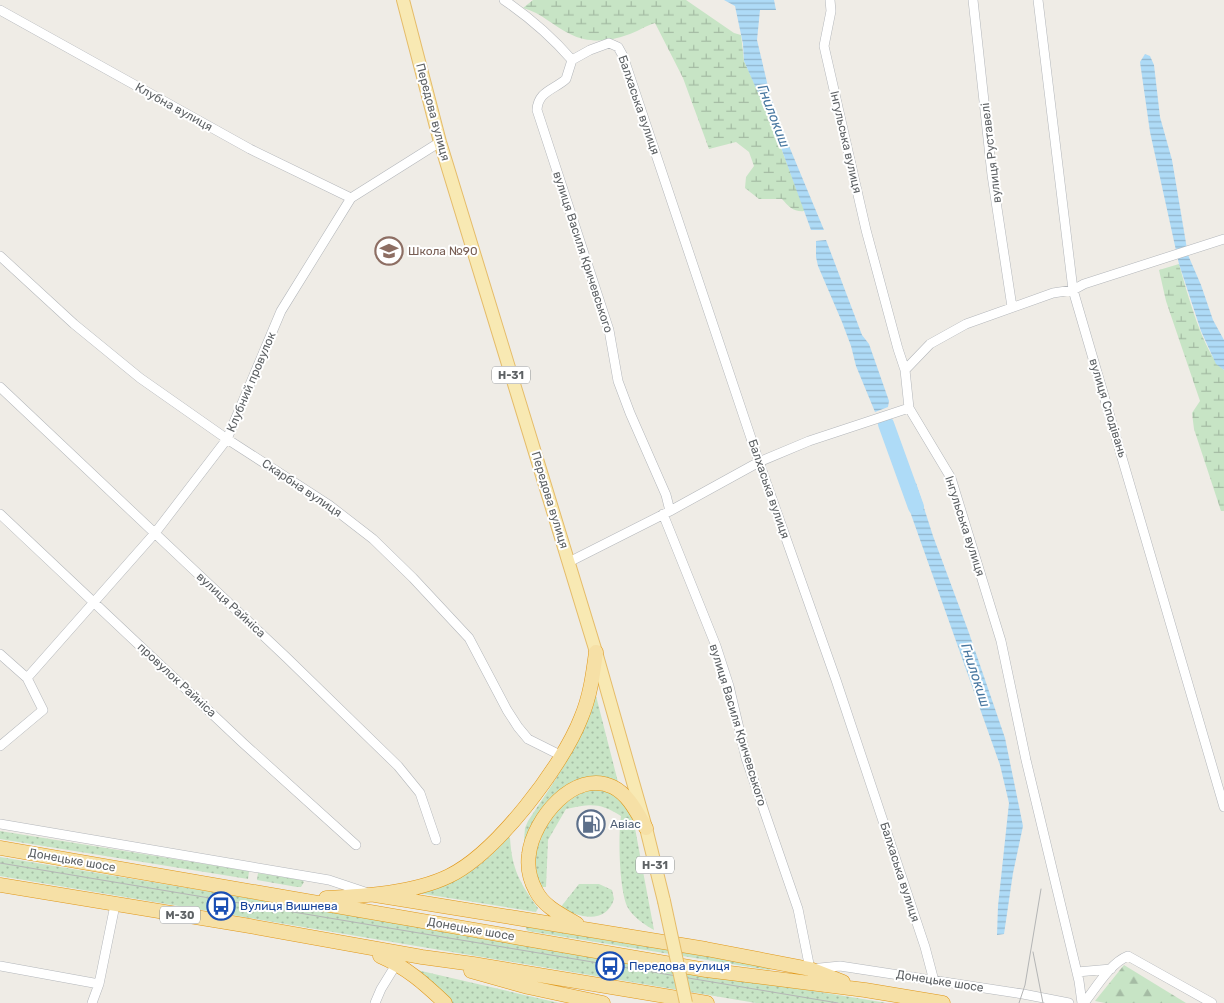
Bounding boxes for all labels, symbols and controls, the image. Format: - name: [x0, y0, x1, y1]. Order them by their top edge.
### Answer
- street label: Балхаська вулиця: [615, 53, 663, 157]
- street label: Передова вулиця: [413, 62, 453, 162]
- street label: Клубна вулиця: [133, 80, 215, 134]
- water label: Гнилокиш: [754, 82, 793, 150]
- street label: Інгульська вулиця: [827, 89, 865, 195]
- street label: вулиця Руставелі: [978, 102, 1004, 204]
- street label: вулиця Василя Кричевського: [550, 170, 616, 335]
- school or university icon: Школа №90: [374, 236, 404, 266]
- place label: Школа №90: [408, 244, 478, 258]
- street label: Клубний провулок: [224, 329, 279, 434]
- street label: вулиця Сподівань: [1086, 357, 1130, 459]
- road number: Н-31: [492, 366, 530, 384]
- street label: Балхаська вулиця: [745, 437, 793, 541]
- street label: Передова вулиця: [529, 450, 571, 550]
- street label: Скарбна вулиця: [259, 456, 345, 520]
- street label: Інгульська вулиця: [942, 474, 988, 578]
- street label: вулиця Райніса: [194, 569, 268, 641]
- street label: провулок Райніса: [135, 640, 219, 720]
- water label: Гнилокиш: [957, 641, 994, 709]
- street label: вулиця Василя Кричевського: [707, 642, 769, 808]
- fuel station icon: Авіас: [576, 809, 606, 839]
- place label: Авіас: [610, 817, 641, 831]
- street label: Балхаська вулиця: [877, 820, 923, 924]
- street label: Донецьке шосе: [27, 845, 117, 875]
- road number: Н-31: [636, 856, 674, 874]
- bus stop icon: Вулиця Вишнева: [206, 891, 236, 921]
- place label: Вулиця Вишнева: [240, 899, 338, 913]
- road number: М-30: [160, 906, 200, 924]
- street label: Донецьке шосе: [426, 914, 516, 944]
- bus stop icon: Передова вулиця: [595, 951, 625, 981]
- place label: Передова вулиця: [629, 959, 730, 973]
- street label: Донецьке шосе: [895, 967, 985, 995]

